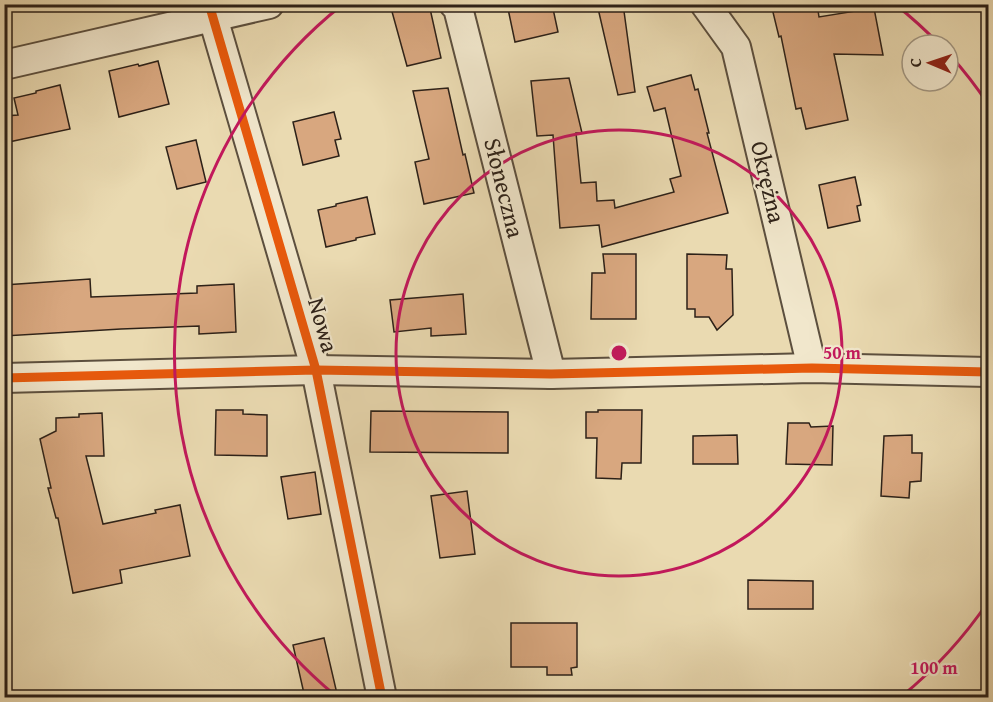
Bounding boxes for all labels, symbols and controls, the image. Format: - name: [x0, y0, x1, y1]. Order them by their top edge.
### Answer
- north arrow: [900, 33, 960, 93]
- text: С: [903, 58, 927, 67]
- street label: Słoneczna: [475, 134, 534, 242]
- street label: Okrężna: [742, 137, 795, 227]
- street label: Nowa: [299, 293, 348, 357]
- text: 50 m: [823, 339, 862, 366]
- centre of rings: [609, 343, 629, 363]
- text: 100 m: [910, 654, 958, 681]

